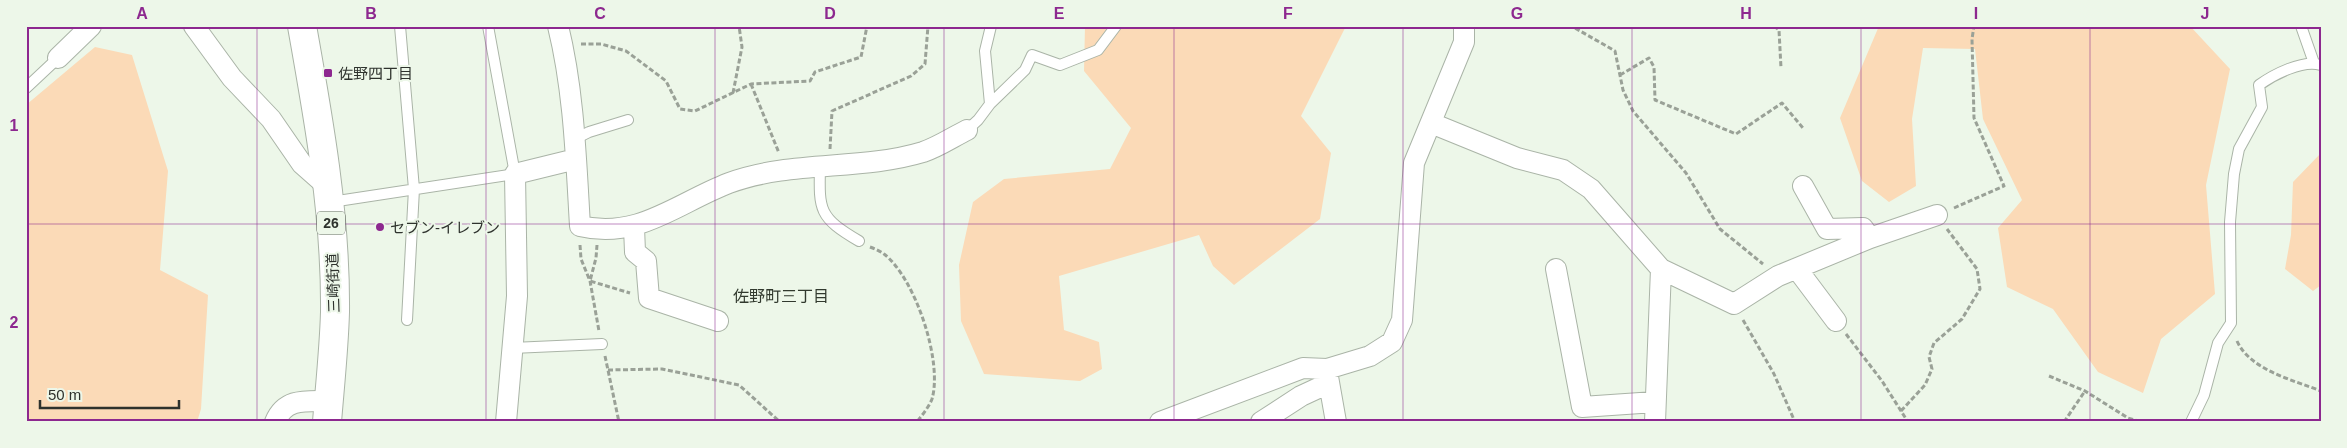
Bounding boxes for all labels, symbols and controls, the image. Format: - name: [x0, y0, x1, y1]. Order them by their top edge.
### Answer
- text: A: [136, 5, 148, 22]
- text: B: [365, 5, 377, 22]
- text: C: [594, 5, 606, 22]
- text: D: [824, 5, 836, 22]
- text: E: [1054, 5, 1065, 22]
- text: F: [1283, 5, 1293, 22]
- text: G: [1511, 5, 1523, 22]
- text: H: [1740, 5, 1752, 22]
- text: I: [1974, 5, 1978, 22]
- text: J: [2201, 5, 2209, 22]
- place label: 佐野四丁目: [338, 65, 413, 82]
- marker: 佐野四丁目: [322, 67, 334, 79]
- text: 1: [10, 117, 19, 134]
- road number: 26: [317, 212, 345, 234]
- place label: セブン-イレブン: [390, 219, 500, 236]
- marker: セブン-イレブン: [374, 221, 386, 233]
- street label: 三崎街道: [323, 253, 343, 313]
- district label: 佐野町三丁目: [733, 288, 829, 305]
- text: 2: [10, 314, 19, 331]
- scale bar: [40, 378, 179, 410]
- text: 50 m: [48, 386, 81, 403]

